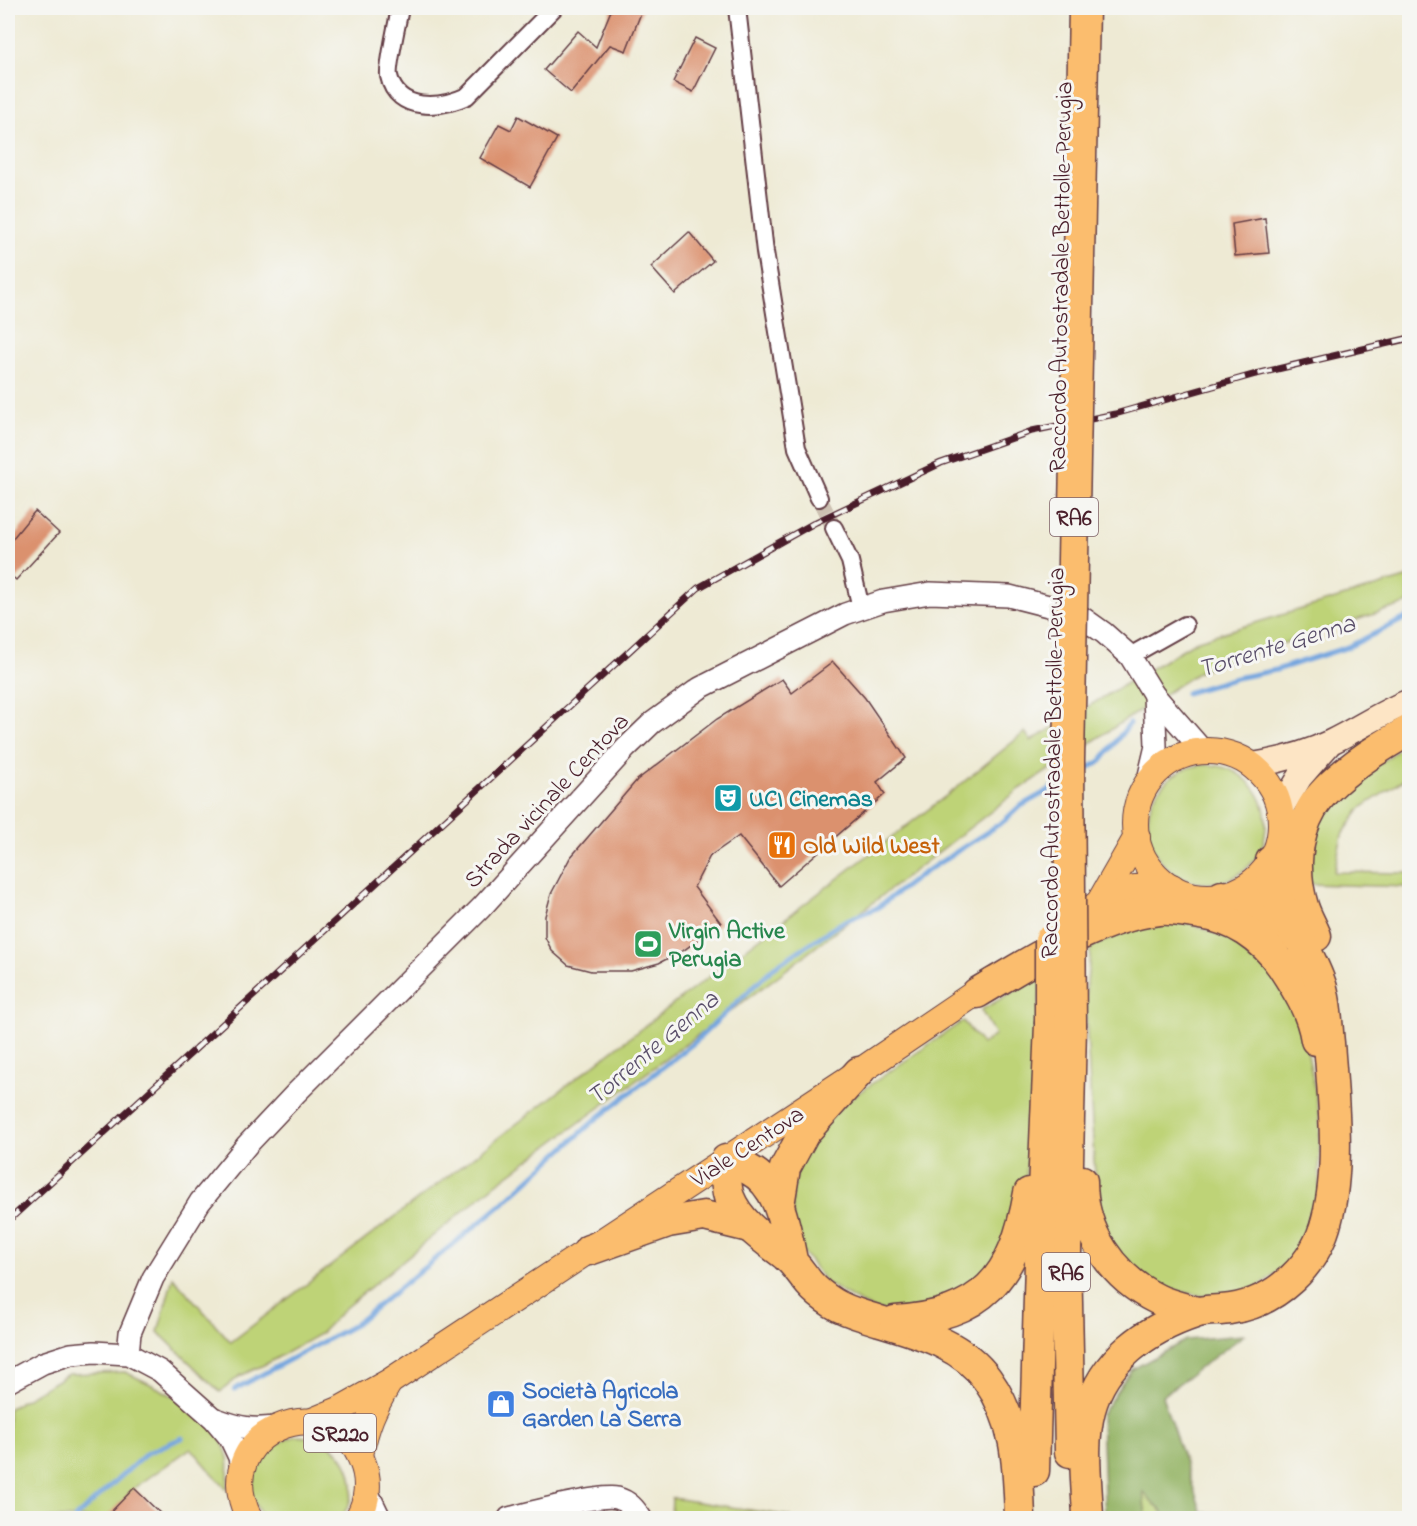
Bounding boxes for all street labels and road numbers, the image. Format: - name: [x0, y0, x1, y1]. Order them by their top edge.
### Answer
- street label: Raccordo Autostradale Bettolle-Perugia: [1042, 81, 1083, 473]
- road number: RA6: [1050, 498, 1098, 536]
- street label: Raccordo Autostradale Bettolle-Perugia: [1034, 567, 1075, 959]
- street label: Strada vicinale Centova: [457, 706, 639, 897]
- street label: Viale Centova: [684, 1098, 812, 1198]
- road number: RA6: [1042, 1253, 1090, 1291]
- road number: SR220: [304, 1414, 376, 1452]

